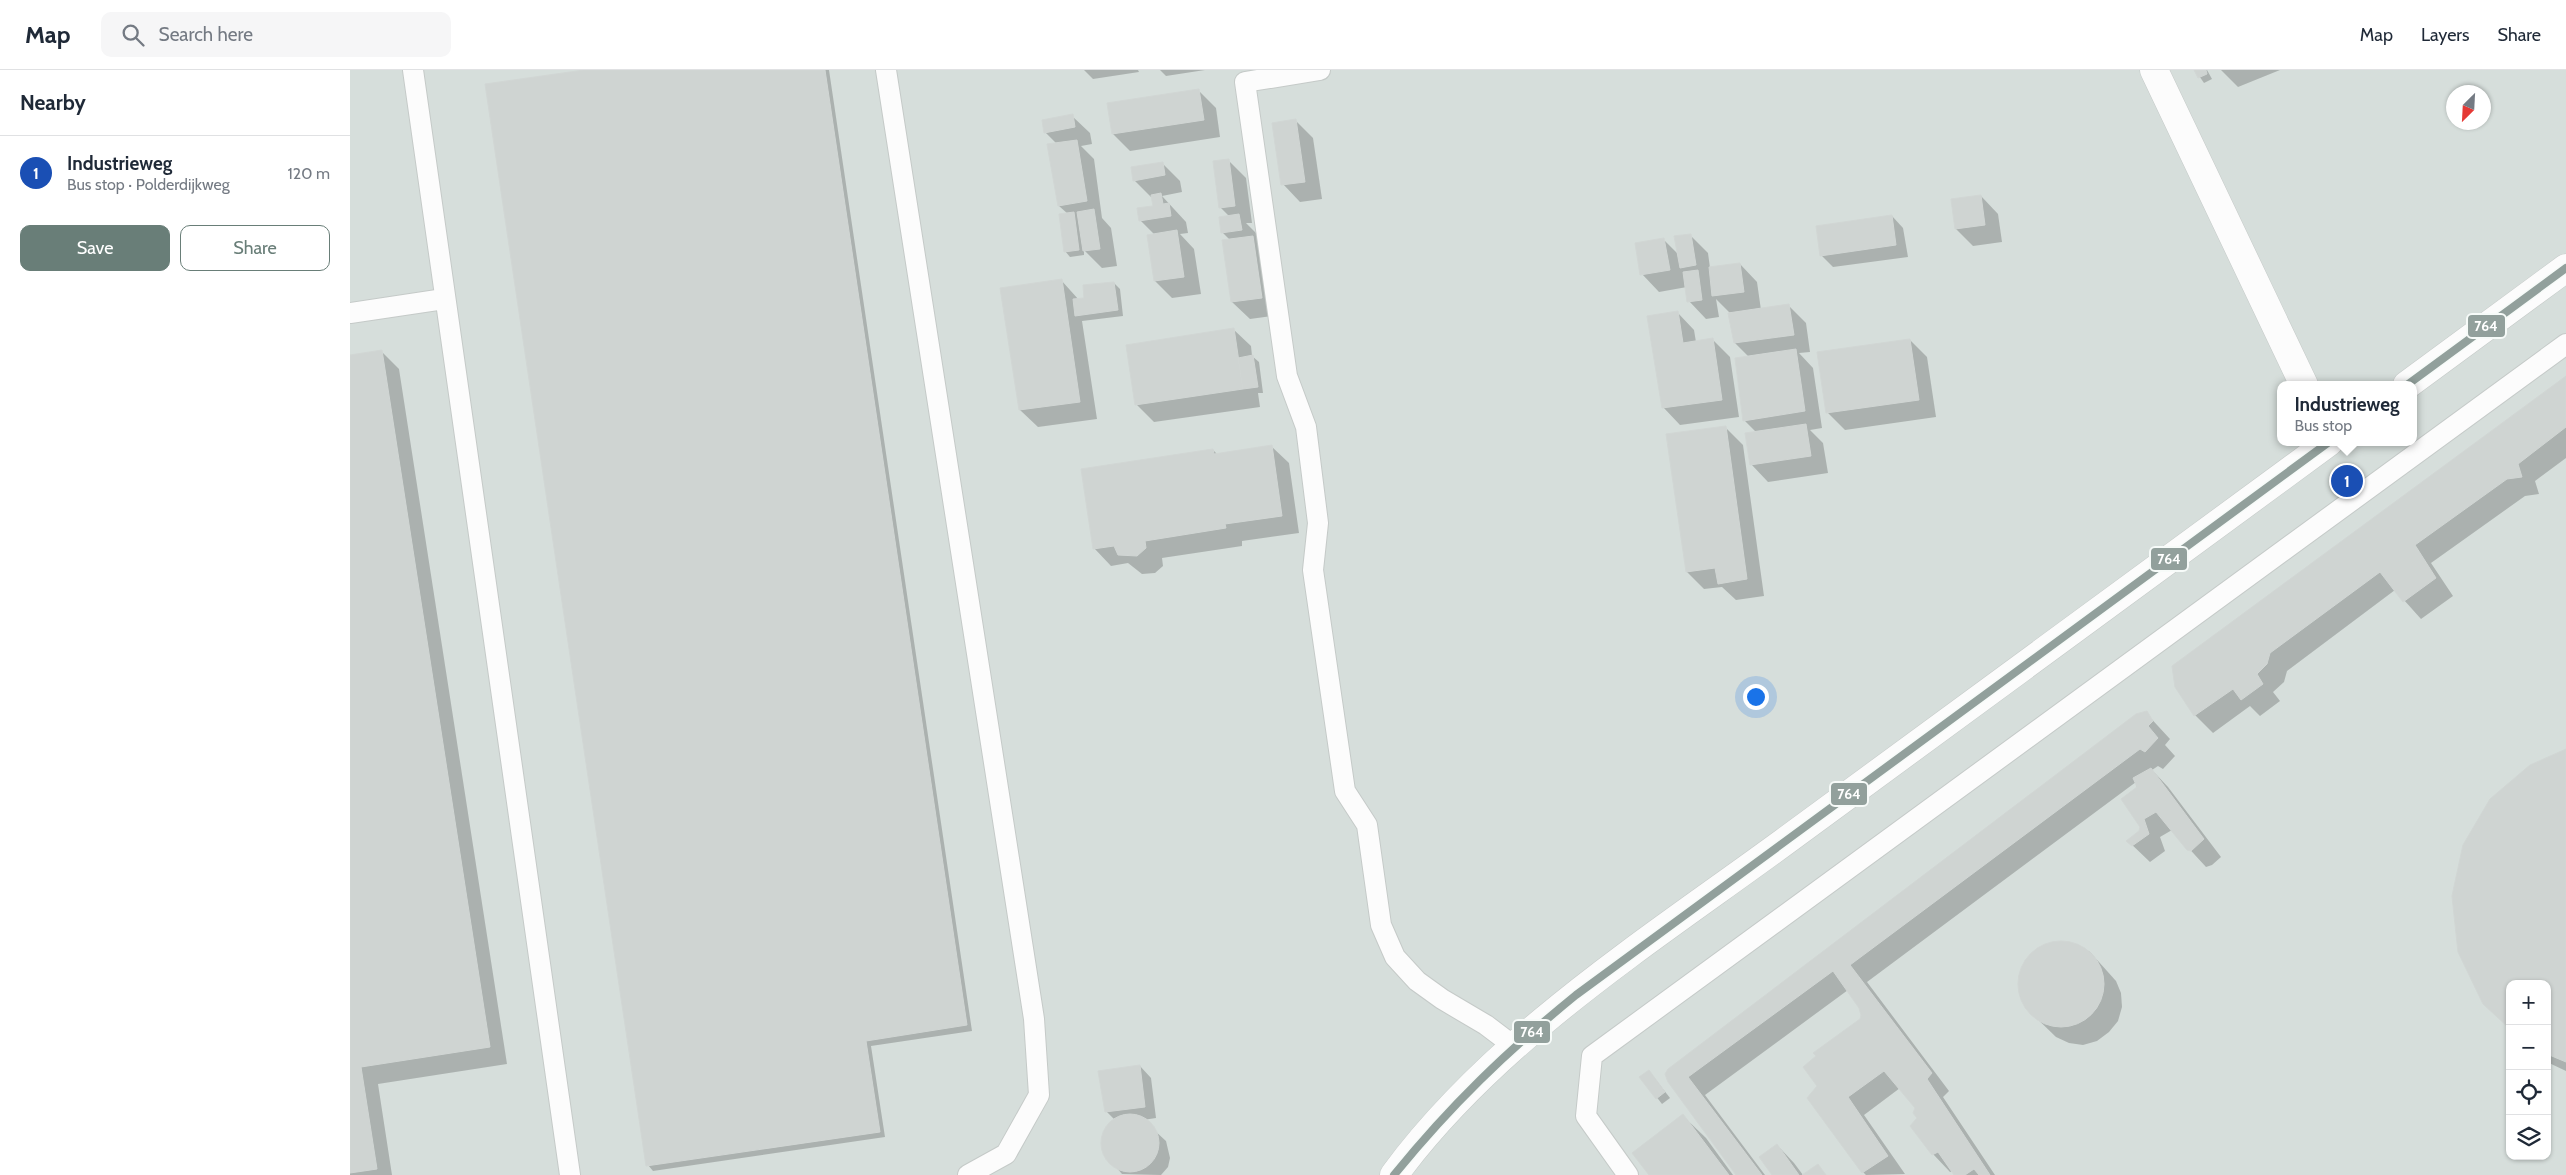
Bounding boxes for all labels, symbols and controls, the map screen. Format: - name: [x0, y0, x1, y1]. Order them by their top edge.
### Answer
- search box: [101, 12, 451, 57]
- text: Map: [25, 20, 71, 49]
- icon: search: [119, 21, 147, 49]
- text: Search here: [159, 23, 253, 46]
- text: Map: [2360, 24, 2393, 46]
- text: Layers: [2421, 24, 2470, 46]
- text: Share: [2498, 24, 2541, 46]
- north arrow: [2446, 85, 2491, 130]
- text: Nearby: [20, 90, 86, 115]
- text: Industrieweg: [67, 152, 172, 175]
- text: 1: [33, 164, 39, 183]
- text: 120 m: [288, 164, 330, 183]
- text: Bus stop · Polderdijkweg: [67, 175, 230, 194]
- button: Save: [20, 225, 170, 271]
- button: Share: [180, 225, 330, 271]
- line badge: 764: [2467, 314, 2506, 338]
- text: 764: [2474, 317, 2498, 335]
- popup: [2277, 381, 2417, 446]
- text: Industrieweg: [2294, 393, 2400, 416]
- text: Bus stop: [2294, 416, 2352, 435]
- pin: 1: [2331, 462, 2363, 500]
- line badge: 764: [2150, 547, 2188, 571]
- text: 764: [2157, 550, 2181, 568]
- your location: [1743, 684, 1769, 710]
- line badge: 764: [1830, 782, 1868, 806]
- text: 764: [1837, 785, 1861, 803]
- map controls: [2506, 980, 2551, 1160]
- button: +: [2506, 980, 2551, 1025]
- line badge: 764: [1513, 1020, 1551, 1044]
- text: 764: [1520, 1023, 1544, 1041]
- button: −: [2506, 1025, 2551, 1070]
- button: locate: [2506, 1070, 2551, 1115]
- button: layers: [2506, 1115, 2551, 1160]

